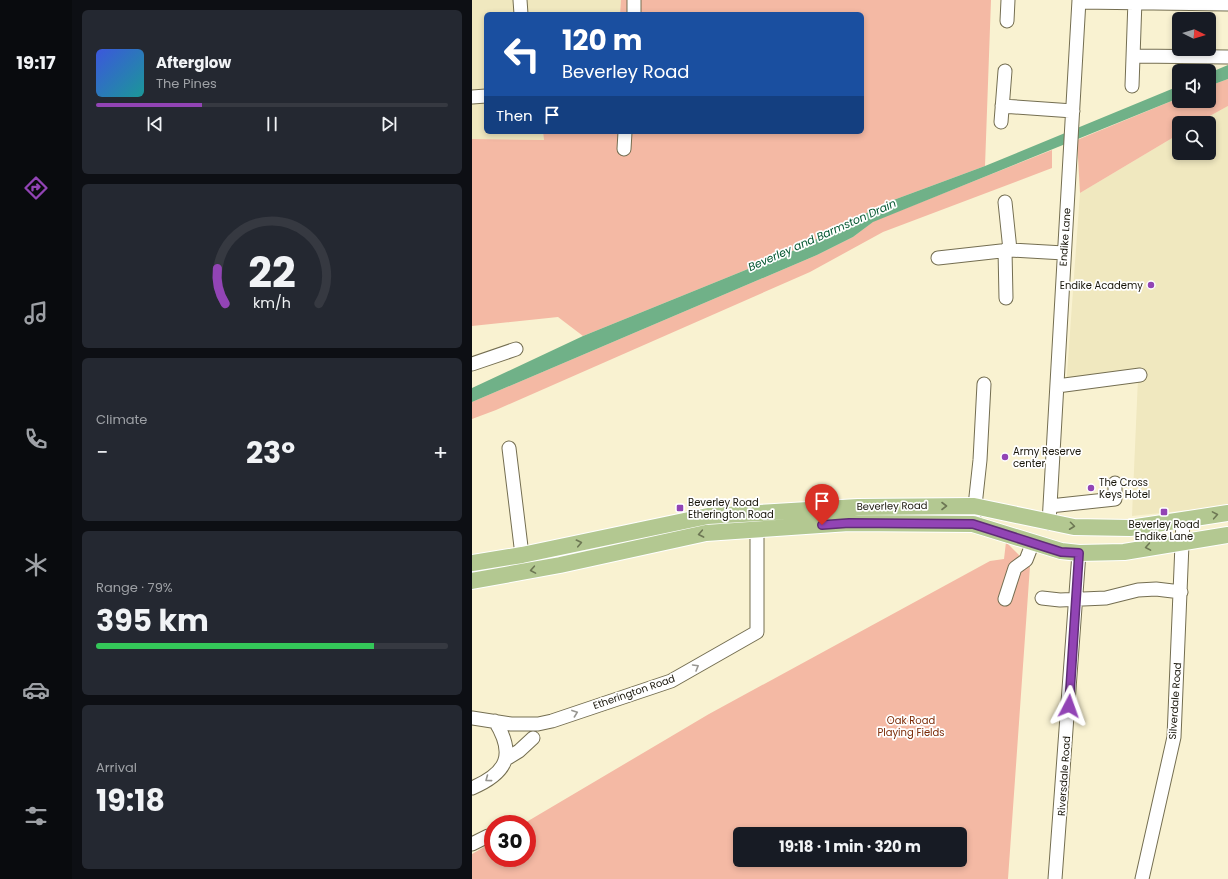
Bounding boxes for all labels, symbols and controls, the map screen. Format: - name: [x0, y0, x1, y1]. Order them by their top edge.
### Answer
- north arrow: [1172, 12, 1216, 56]
- map controls: [1172, 12, 1216, 160]
- text: 120 m: [562, 21, 642, 60]
- icon: left: [496, 28, 548, 80]
- text: 19:17: [16, 50, 56, 75]
- text: Afterglow: [156, 52, 231, 73]
- text: Beverley Road: [562, 59, 690, 84]
- button: sound: [1172, 64, 1216, 108]
- text: The Pines: [156, 74, 217, 93]
- icon: arrive: [541, 104, 563, 126]
- text: Then: [496, 105, 533, 126]
- icon: previous: [144, 113, 166, 135]
- icon: pause: [261, 113, 283, 135]
- icon: next: [378, 113, 400, 135]
- button: search: [1172, 116, 1216, 160]
- icon: directions: [22, 174, 50, 202]
- water label: Beverley and Barmston Drain: [745, 195, 899, 275]
- street label: Endike Lane: [1055, 207, 1075, 267]
- text: 22: [248, 242, 296, 301]
- place label: Endike Academy: [1060, 278, 1143, 293]
- marker: Endike Academy: [1146, 280, 1156, 290]
- text: km/h: [253, 292, 291, 312]
- icon: music: [22, 299, 50, 327]
- text: Climate: [96, 410, 147, 429]
- icon: phone: [22, 425, 50, 453]
- text: 23°: [246, 431, 295, 474]
- text: −: [96, 437, 108, 468]
- text: +: [433, 437, 448, 468]
- place label: Army Reserve center: [1013, 444, 1081, 471]
- marker: Army Reserve center: [1000, 452, 1010, 462]
- place label: The Cross Keys Hotel: [1099, 475, 1150, 502]
- marker: The Cross Keys Hotel: [1086, 483, 1096, 493]
- pin: [805, 484, 839, 525]
- icon: arrive: [811, 490, 833, 512]
- place label: Beverley Road Etherington Road: [688, 495, 774, 522]
- street label: Beverley Road: [856, 498, 928, 514]
- one-way arrow: [941, 502, 947, 510]
- marker: Beverley Road Etherington Road: [675, 503, 685, 513]
- marker: Beverley Road Endike Lane: [1159, 507, 1169, 517]
- one-way arrow: [1212, 511, 1218, 520]
- place label: Beverley Road Endike Lane: [1129, 517, 1199, 544]
- one-way arrow: [1069, 521, 1075, 530]
- one-way arrow: [698, 529, 704, 538]
- one-way arrow: [576, 539, 582, 547]
- one-way arrow: [1145, 543, 1151, 551]
- icon: climate: [22, 551, 50, 579]
- one-way arrow: [530, 565, 536, 574]
- text: Range · 79%: [96, 578, 173, 597]
- text: 395 km: [96, 599, 209, 642]
- street label: Silverdale Road: [1165, 662, 1185, 740]
- one-way arrow: [692, 664, 700, 671]
- street label: Etherington Road: [591, 671, 677, 713]
- icon: car: [22, 676, 50, 704]
- position arrow: [1048, 685, 1090, 727]
- one-way arrow: [572, 709, 579, 717]
- park label: Oak Road Playing Fields: [877, 713, 945, 740]
- street label: Riversdale Road: [1054, 735, 1074, 817]
- text: Arrival: [96, 758, 137, 777]
- one-way arrow: [486, 774, 493, 781]
- text: 19:18: [96, 779, 165, 822]
- icon: filters: [22, 802, 50, 830]
- speed limit sign: 30: [484, 815, 536, 867]
- text: 19:18 · 1 min · 320 m: [779, 836, 921, 857]

